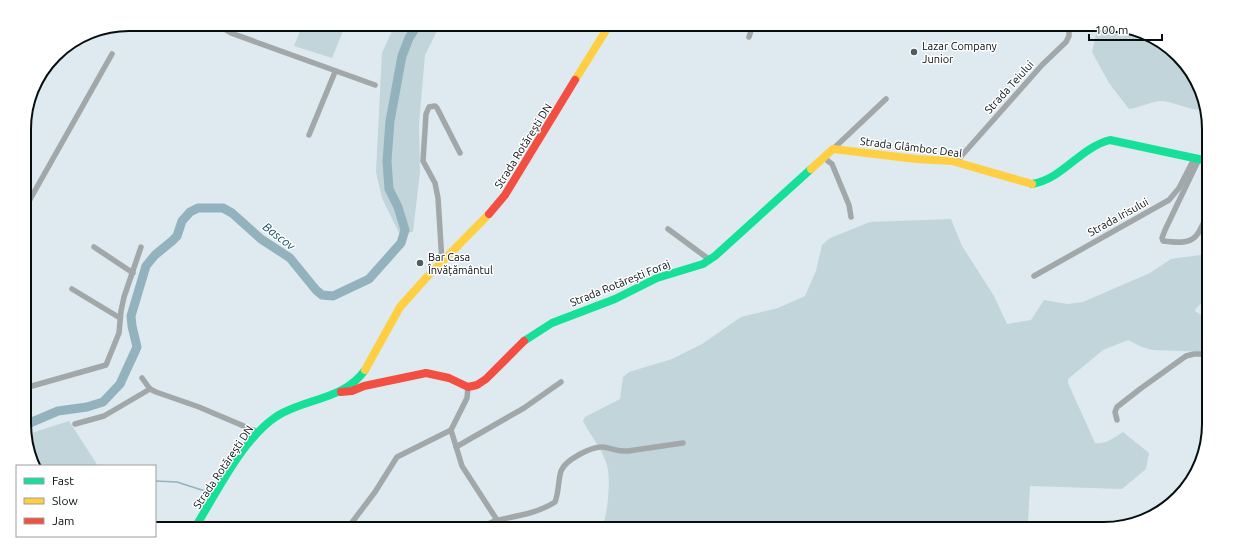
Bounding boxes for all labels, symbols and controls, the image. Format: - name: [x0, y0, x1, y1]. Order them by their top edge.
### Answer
- scale bar: [1089, 16, 1162, 42]
- text: 100 m: [1095, 23, 1128, 36]
- place label: Lazar Company Junior: [922, 40, 998, 65]
- marker: Lazar Company Junior: [909, 47, 919, 57]
- street label: Strada Teiului: [982, 58, 1036, 116]
- street label: Strada Rotărești DN: [492, 101, 554, 191]
- street label: Strada Glâmboc Deal: [859, 135, 963, 159]
- street label: Strada Irisului: [1086, 195, 1150, 239]
- water label: Bascov: [261, 220, 299, 253]
- place label: Bar Casa Învățământul: [427, 251, 493, 276]
- street label: Strada Rotărești Foraj: [568, 257, 672, 309]
- marker: Bar Casa Învățământul: [415, 258, 425, 268]
- street label: Strada Rotărești DN: [191, 423, 255, 511]
- legend: [16, 465, 156, 537]
- text: Fast: [52, 474, 74, 487]
- text: Slow: [52, 494, 78, 507]
- text: Jam: [52, 514, 74, 527]

